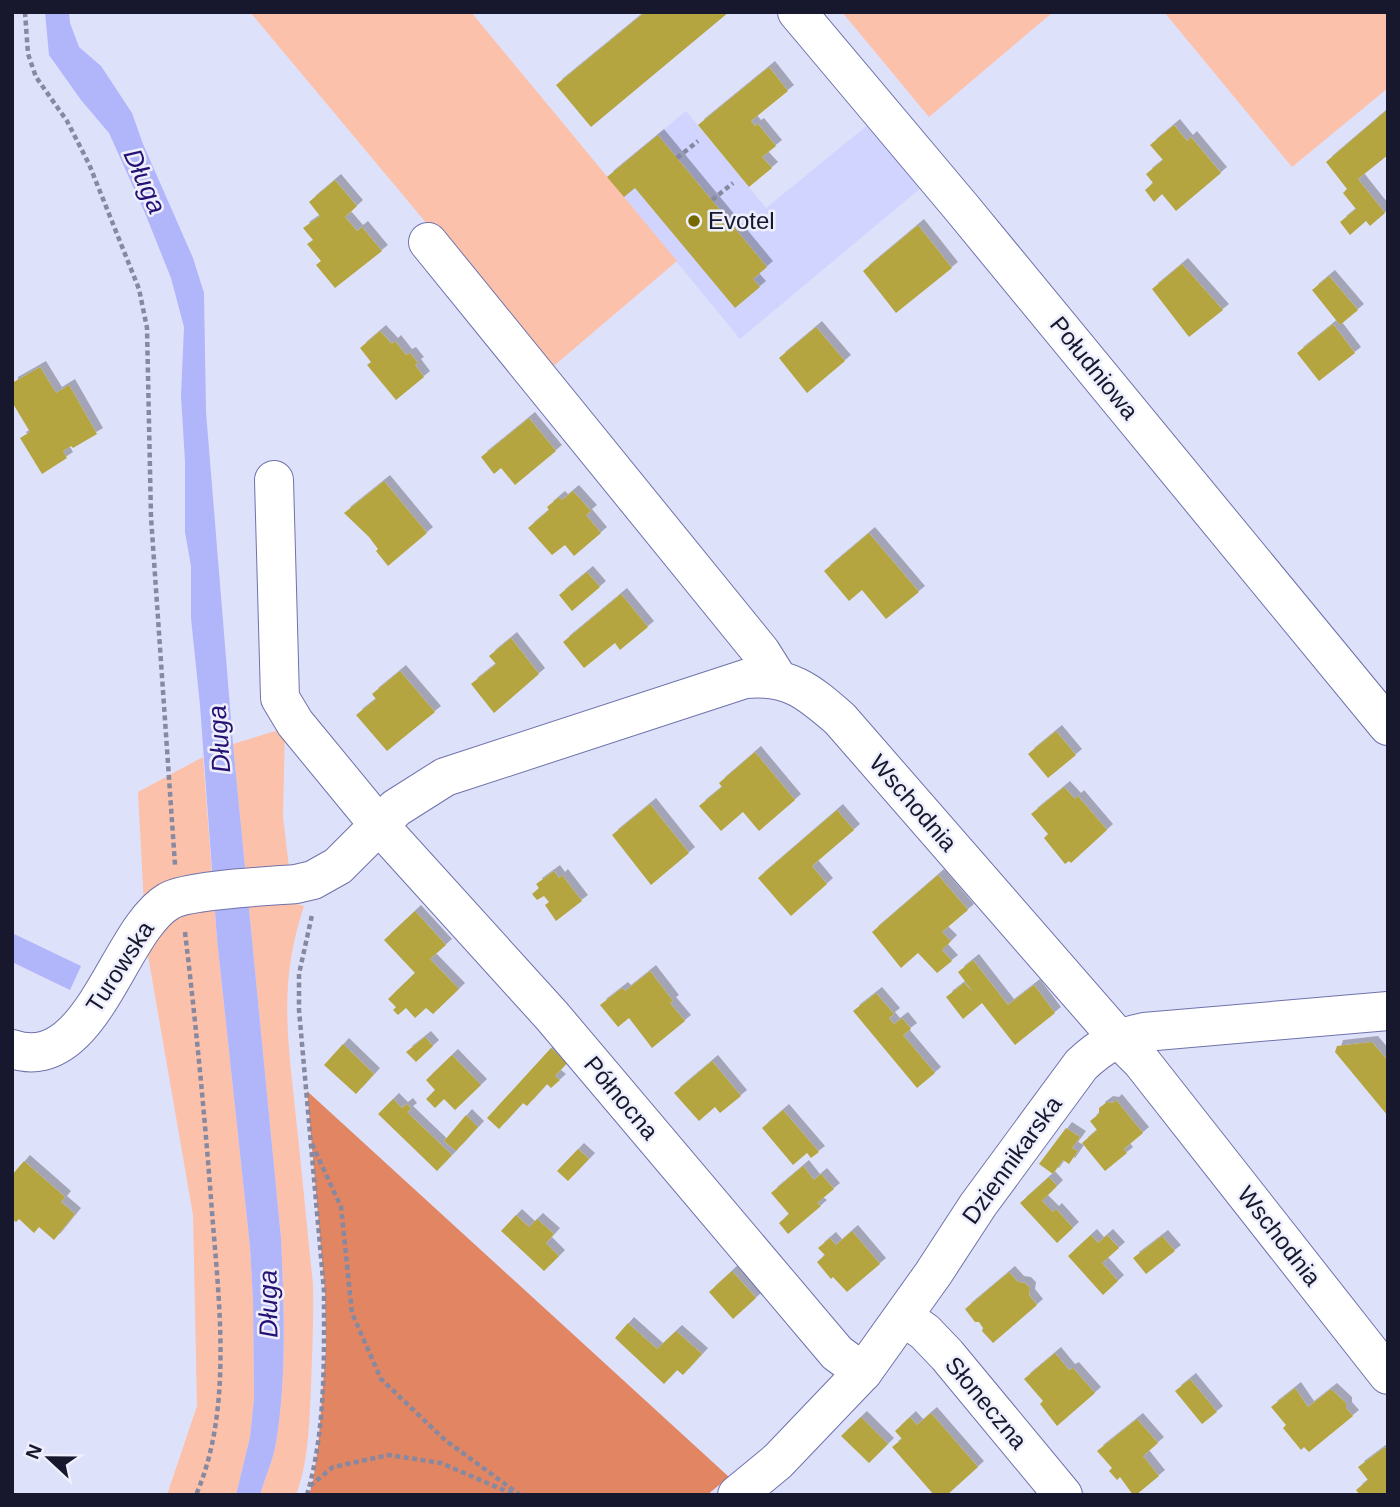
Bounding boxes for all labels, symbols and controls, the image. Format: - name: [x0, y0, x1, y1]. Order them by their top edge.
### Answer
- water label: Długa: [117, 144, 173, 218]
- place label: Evotel: [708, 207, 775, 234]
- marker: Evotel: [686, 213, 702, 229]
- street label: Południowa: [1045, 311, 1144, 425]
- water label: Długa: [202, 704, 236, 774]
- street label: Wschodnia: [864, 749, 963, 857]
- street label: Turowska: [80, 916, 159, 1017]
- street label: Północna: [579, 1051, 664, 1145]
- street label: Dziennikarska: [956, 1090, 1067, 1229]
- street label: Wschodnia: [1232, 1181, 1327, 1291]
- water label: Długa: [252, 1270, 284, 1338]
- street label: Słoneczna: [940, 1351, 1033, 1455]
- north arrow: [14, 1423, 84, 1493]
- text: N: [21, 1442, 46, 1462]

